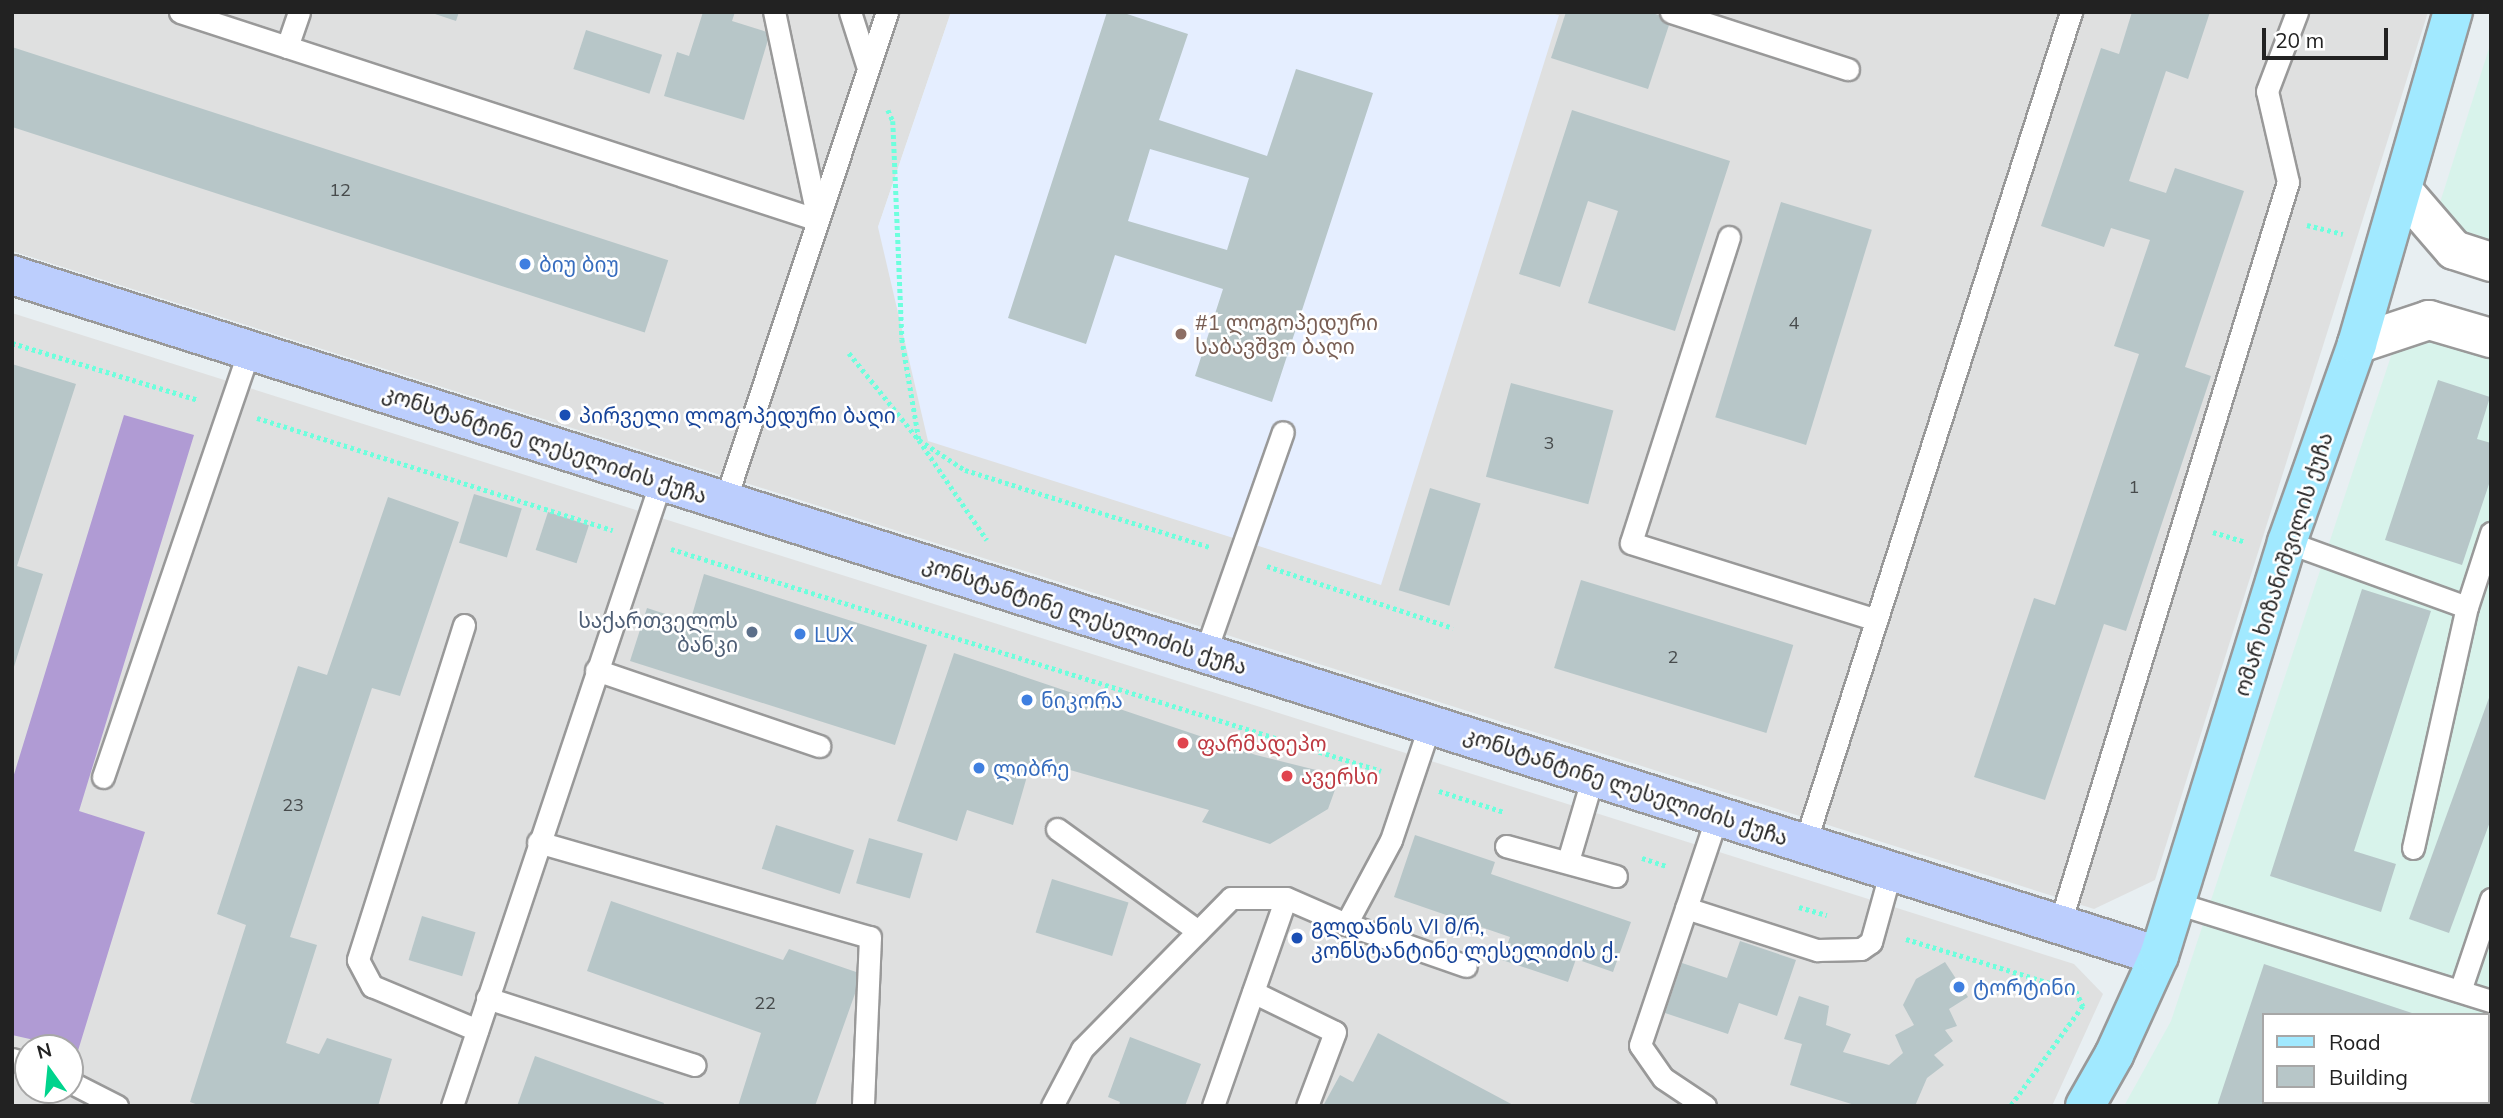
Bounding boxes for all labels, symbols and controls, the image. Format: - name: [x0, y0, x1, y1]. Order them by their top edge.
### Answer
- scale bar: [2265, 14, 2391, 58]
- text: 20 m: [2275, 27, 2324, 53]
- house number: 12: [329, 179, 351, 201]
- place label: ბიუ ბიუ: [539, 251, 619, 277]
- marker: ბიუ ბიუ: [517, 256, 533, 272]
- place label: #1 ლოგოპედური საბავშვო ბაღი: [1195, 309, 1378, 359]
- house number: 4: [1789, 312, 1799, 334]
- marker: #1 ლოგოპედური საბავშვო ბაღი: [1173, 326, 1189, 342]
- street label: კონსტანტინე ლესელიძის ქუჩა: [380, 380, 710, 508]
- place label: პირველი ლოგოპედური ბაღი: [579, 402, 896, 428]
- marker: პირველი ლოგოპედური ბაღი: [557, 407, 573, 423]
- street label: ომარ ხიზანიშვილის ქუჩა: [2228, 429, 2338, 699]
- house number: 3: [1544, 432, 1554, 454]
- house number: 1: [2129, 476, 2139, 498]
- street label: კონსტანტინე ლესელიძის ქუჩა: [920, 551, 1250, 679]
- place label: საქართველოს ბანკი: [578, 607, 738, 657]
- place label: LUX: [814, 621, 854, 647]
- marker: საქართველოს ბანკი: [744, 624, 760, 640]
- marker: LUX: [792, 626, 808, 642]
- house number: 2: [1668, 646, 1678, 668]
- place label: ნიკორა: [1041, 687, 1123, 713]
- marker: ნიკორა: [1019, 692, 1035, 708]
- street label: კონსტანტინე ლესელიძის ქუჩა: [1461, 722, 1791, 850]
- place label: ფარმადეპო: [1197, 730, 1327, 756]
- marker: ფარმადეპო: [1175, 735, 1191, 751]
- place label: ლიბრე: [993, 755, 1070, 781]
- marker: ლიბრე: [971, 760, 987, 776]
- place label: ავერსი: [1301, 763, 1378, 789]
- marker: ავერსი: [1279, 768, 1295, 784]
- house number: 23: [282, 794, 304, 816]
- place label: გლდანის VI მ/რ, კონსტანტინე ლესელიძის ქ.: [1311, 913, 1618, 963]
- marker: გლდანის VI მ/რ, კონსტანტინე ლესელიძის ქ.: [1289, 930, 1305, 946]
- place label: ტორტინი: [1973, 974, 2076, 1000]
- marker: ტორტინი: [1951, 979, 1967, 995]
- house number: 22: [754, 992, 776, 1014]
- legend: [2262, 1013, 2489, 1104]
- text: Road: [2329, 1029, 2380, 1055]
- north arrow: [14, 1034, 84, 1104]
- text: N: [34, 1037, 54, 1064]
- text: Building: [2329, 1064, 2408, 1090]

